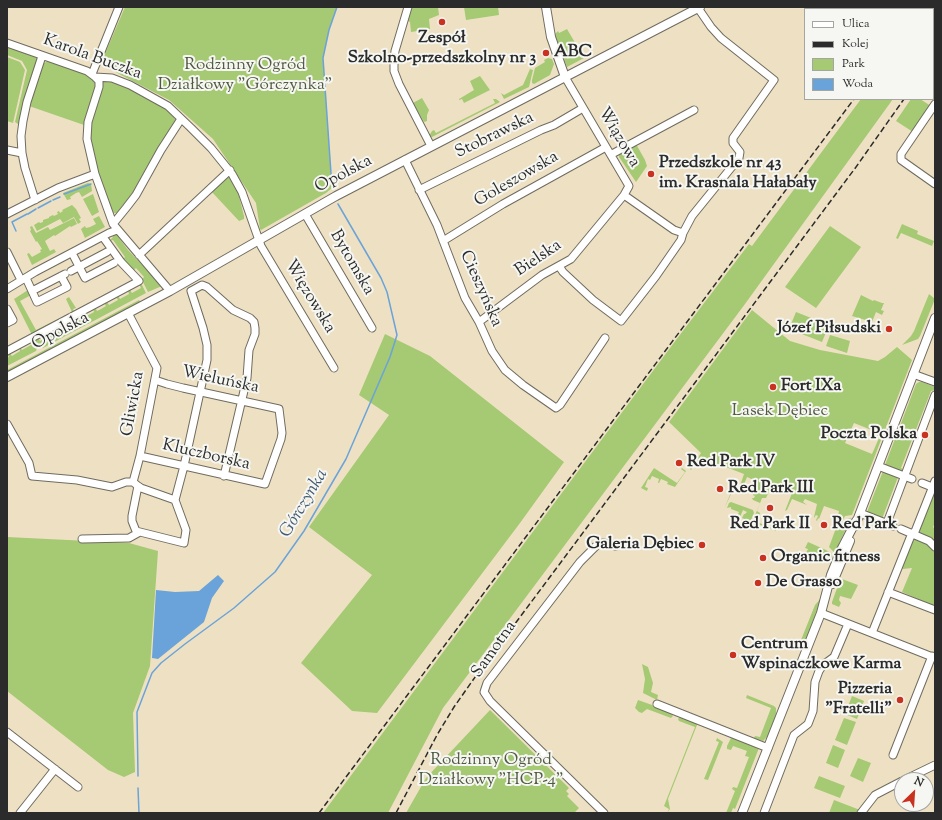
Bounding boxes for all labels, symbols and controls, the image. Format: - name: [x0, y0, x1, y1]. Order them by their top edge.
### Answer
- legend: [804, 8, 934, 100]
- text: Ulica: [842, 15, 869, 33]
- marker: Zespół Szkolno-przedszkolny nr 3: [437, 17, 447, 27]
- place label: Zespół Szkolno-przedszkolny nr 3: [348, 29, 536, 69]
- street label: Karola Buczka: [40, 31, 144, 85]
- text: Kolej: [842, 35, 869, 53]
- place label: ABC: [554, 43, 592, 63]
- marker: ABC: [541, 48, 551, 58]
- text: Park: [842, 55, 865, 73]
- park label: Rodzinny Ogród Działkowy "Górczynka": [158, 56, 332, 96]
- text: Woda: [842, 75, 873, 93]
- street label: Wiązowa: [592, 104, 644, 172]
- street label: Stobrawska: [452, 108, 538, 164]
- street label: Goleszowska: [471, 148, 563, 212]
- street label: Opolska: [312, 152, 376, 198]
- place label: Przedszkole nr 43 im. Krasnala Hałabały: [659, 154, 817, 194]
- marker: Przedszkole nr 43 im. Krasnala Hałabały: [646, 169, 656, 179]
- street label: Bytomska: [324, 227, 378, 299]
- street label: Bielska: [512, 236, 566, 282]
- street label: Cieszyńska: [454, 248, 506, 330]
- street label: Więzowska: [279, 256, 339, 338]
- street label: Opolska: [29, 309, 93, 355]
- place label: Józef Piłsudski: [777, 319, 881, 339]
- marker: Józef Piłsudski: [884, 324, 894, 334]
- street label: Wieluńska: [179, 363, 261, 399]
- street label: Gliwicka: [118, 370, 150, 438]
- place label: Fort IXa: [781, 377, 841, 397]
- marker: Fort IXa: [768, 382, 778, 392]
- park label: Lasek Dębiec: [732, 402, 828, 422]
- place label: Poczta Polska: [821, 425, 917, 445]
- marker: Poczta Polska: [920, 430, 930, 440]
- street label: Kluczborska: [160, 436, 252, 476]
- place label: Red Park IV: [687, 453, 775, 473]
- marker: Red Park IV: [674, 458, 684, 468]
- water label: Górczynka: [276, 466, 334, 542]
- place label: Red Park III: [728, 479, 814, 499]
- marker: Red Park III: [715, 484, 725, 494]
- marker: Red Park II: [765, 503, 775, 513]
- place label: Red Park II: [730, 515, 810, 535]
- place label: Red Park: [832, 515, 897, 535]
- marker: Red Park: [819, 520, 829, 530]
- place label: Galeria Dębiec: [586, 535, 694, 555]
- marker: Galeria Dębiec: [697, 540, 707, 550]
- place label: Organic fitness: [771, 548, 880, 568]
- marker: Organic fitness: [758, 553, 768, 563]
- place label: De Grasso: [766, 573, 842, 593]
- marker: De Grasso: [753, 578, 763, 588]
- street label: Samotna: [468, 618, 522, 682]
- place label: Centrum Wspinaczkowe Karma: [741, 635, 901, 675]
- marker: Centrum Wspinaczkowe Karma: [728, 650, 738, 660]
- place label: Pizzeria "Fratelli": [825, 680, 892, 720]
- marker: Pizzeria "Fratelli": [895, 695, 905, 705]
- park label: Rodzinny Ogród Działkowy "HCP-4": [418, 751, 564, 791]
- north arrow: [894, 772, 934, 812]
- text: N: [911, 773, 926, 791]

